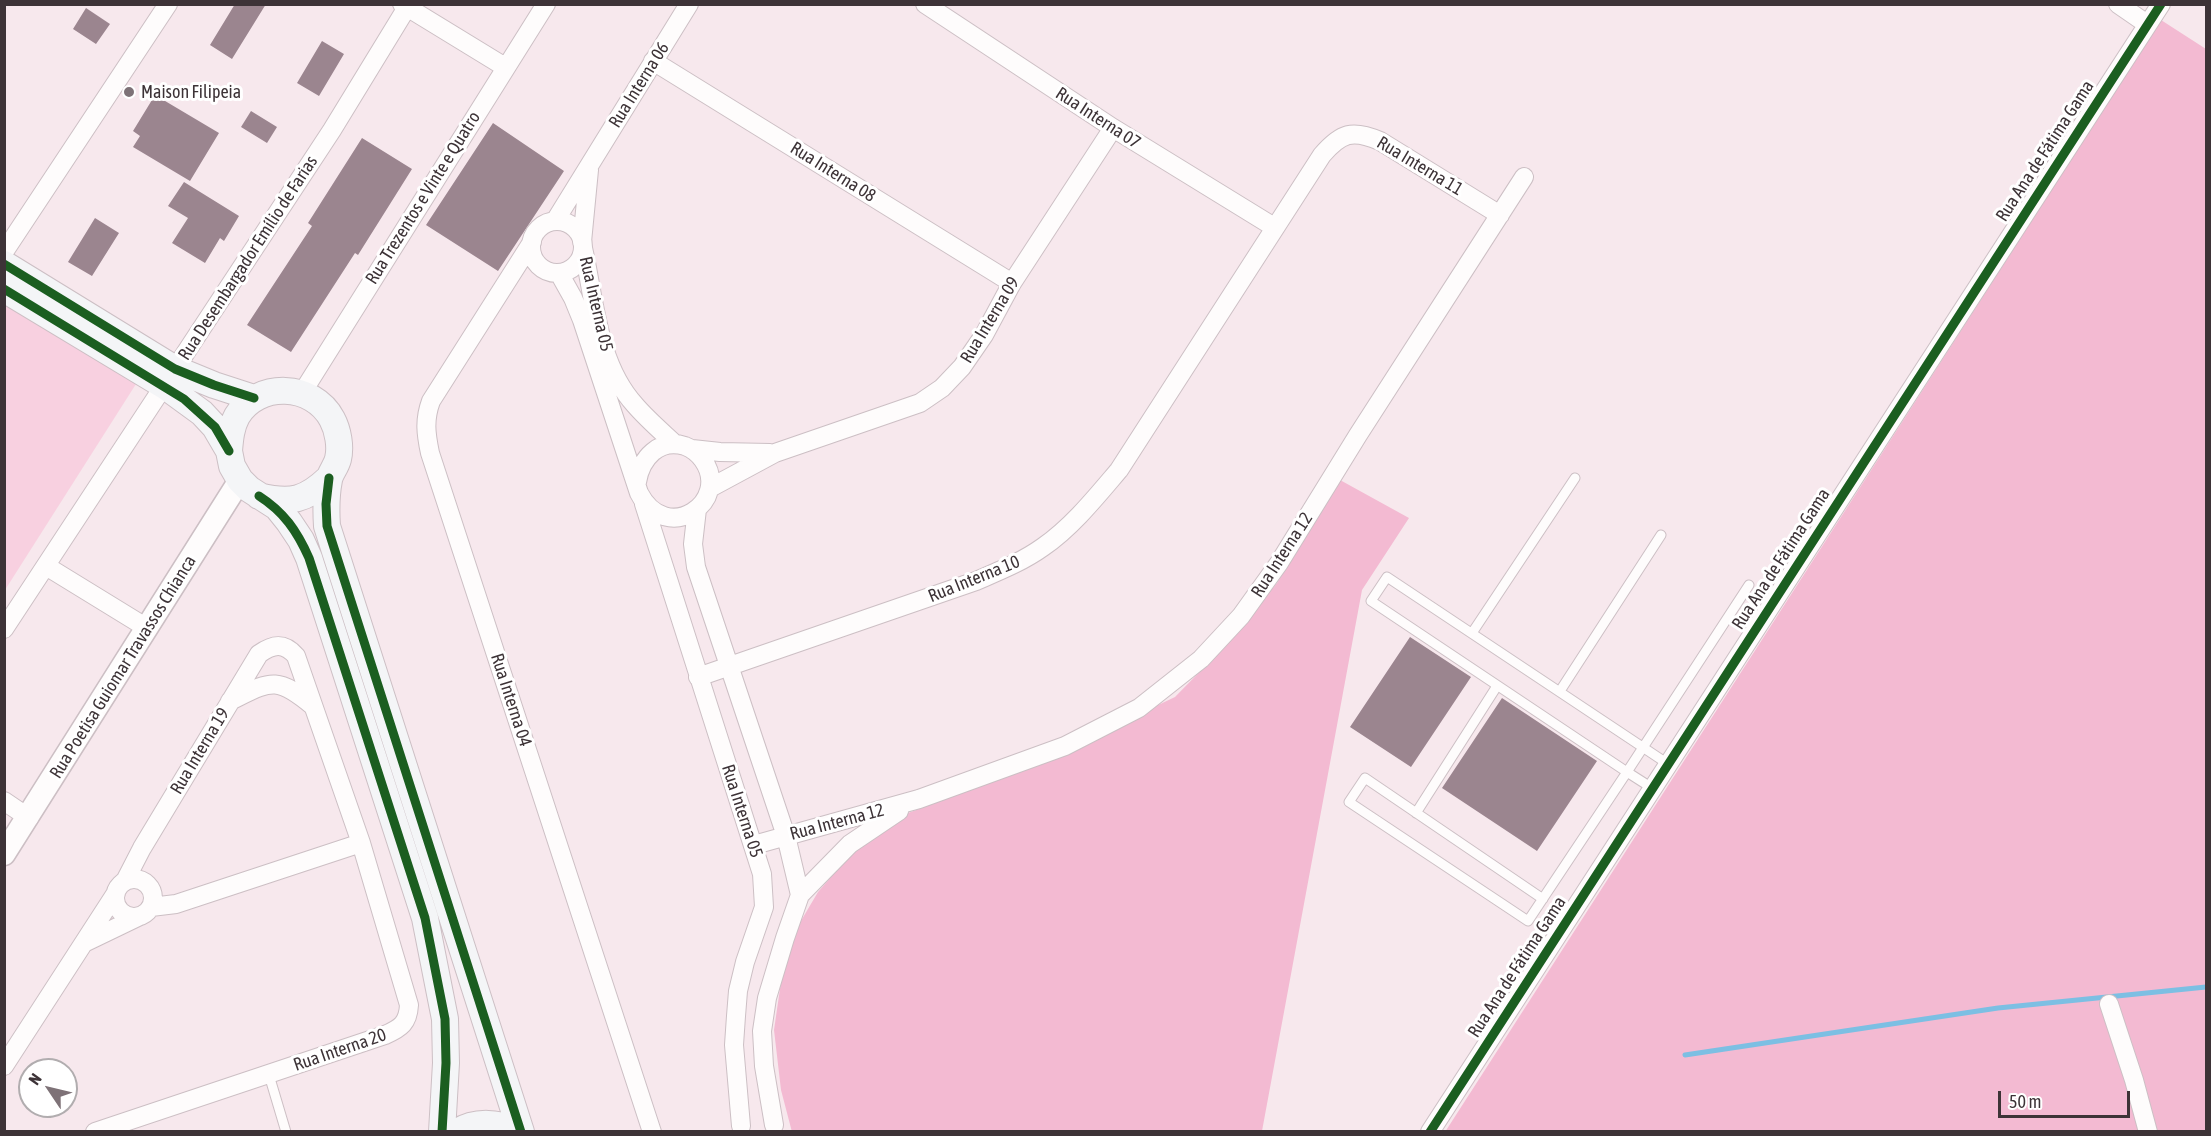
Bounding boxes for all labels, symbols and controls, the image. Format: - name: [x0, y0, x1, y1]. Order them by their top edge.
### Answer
- street label: Rua Interna 06: [604, 38, 674, 132]
- street label: Rua Ana de Fátima Gama: [1991, 76, 2099, 226]
- place label: Maison Filipeia: [141, 81, 241, 103]
- street label: Rua Interna 07: [1052, 83, 1144, 153]
- marker: Maison Filipeia: [122, 85, 136, 99]
- street label: Rua Trezentos e Vinte e Quatro: [361, 108, 485, 288]
- street label: Rua Interna 11: [1373, 132, 1467, 200]
- street label: Rua Interna 08: [786, 137, 880, 207]
- street label: Rua Desembargador Emílio de Farias: [174, 152, 322, 364]
- street label: Rua Interna 05: [575, 254, 617, 354]
- street label: Rua Interna 09: [956, 273, 1024, 367]
- street label: Rua Ana de Fátima Gama: [1727, 484, 1835, 634]
- street label: Rua Interna 12: [1247, 509, 1317, 601]
- street label: Rua Poetisa Guiomar Travassos Chianca: [45, 551, 201, 783]
- street label: Rua Interna 10: [925, 551, 1023, 607]
- street label: Rua Interna 04: [486, 651, 536, 749]
- street label: Rua Interna 19: [166, 704, 234, 798]
- street label: Rua Interna 05: [717, 762, 767, 860]
- street label: Rua Interna 12: [787, 799, 887, 845]
- street label: Rua Ana de Fátima Gama: [1463, 892, 1571, 1042]
- street label: Rua Interna 20: [291, 1024, 389, 1076]
- north arrow: [18, 1058, 78, 1118]
- text: N: [25, 1070, 45, 1088]
- scale bar: [2001, 1079, 2133, 1117]
- text: 50 m: [2009, 1091, 2041, 1112]

